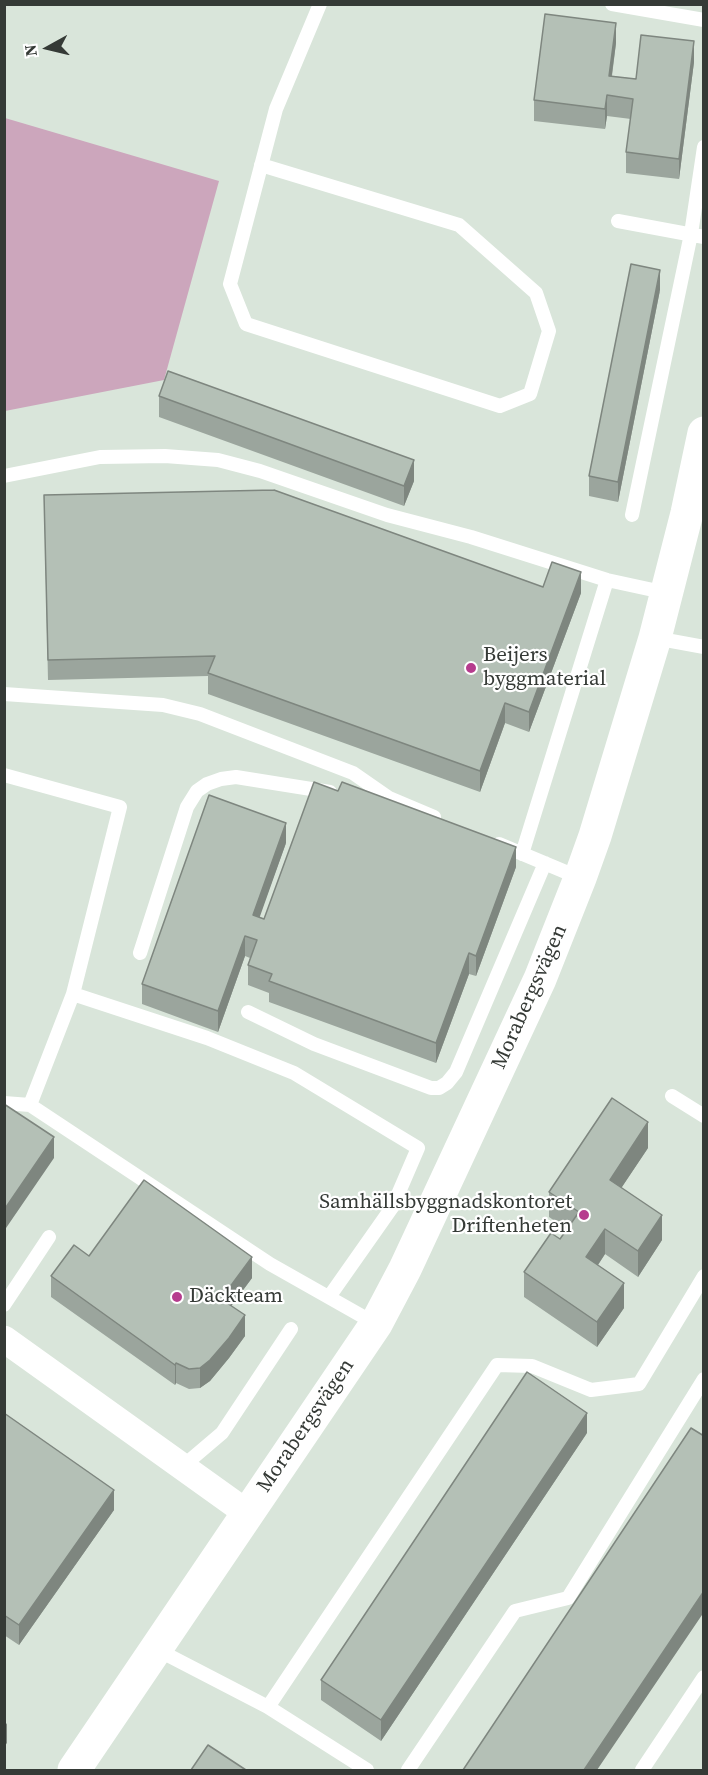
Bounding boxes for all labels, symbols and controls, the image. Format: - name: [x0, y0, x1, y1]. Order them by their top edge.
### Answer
- north arrow: [18, 18, 78, 78]
- text: N: [18, 43, 42, 58]
- place label: Beijers byggmaterial: [483, 643, 606, 693]
- marker: Beijers byggmaterial: [464, 661, 478, 675]
- street label: Morabergsvägen: [487, 921, 573, 1073]
- place label: Samhällsbyggnadskontoret Driftenheten: [319, 1190, 572, 1240]
- marker: Samhällsbyggnadskontoret Driftenheten: [577, 1208, 591, 1222]
- place label: Däckteam: [189, 1284, 283, 1310]
- marker: Däckteam: [170, 1290, 184, 1304]
- street label: Morabergsvägen: [252, 1354, 360, 1498]

